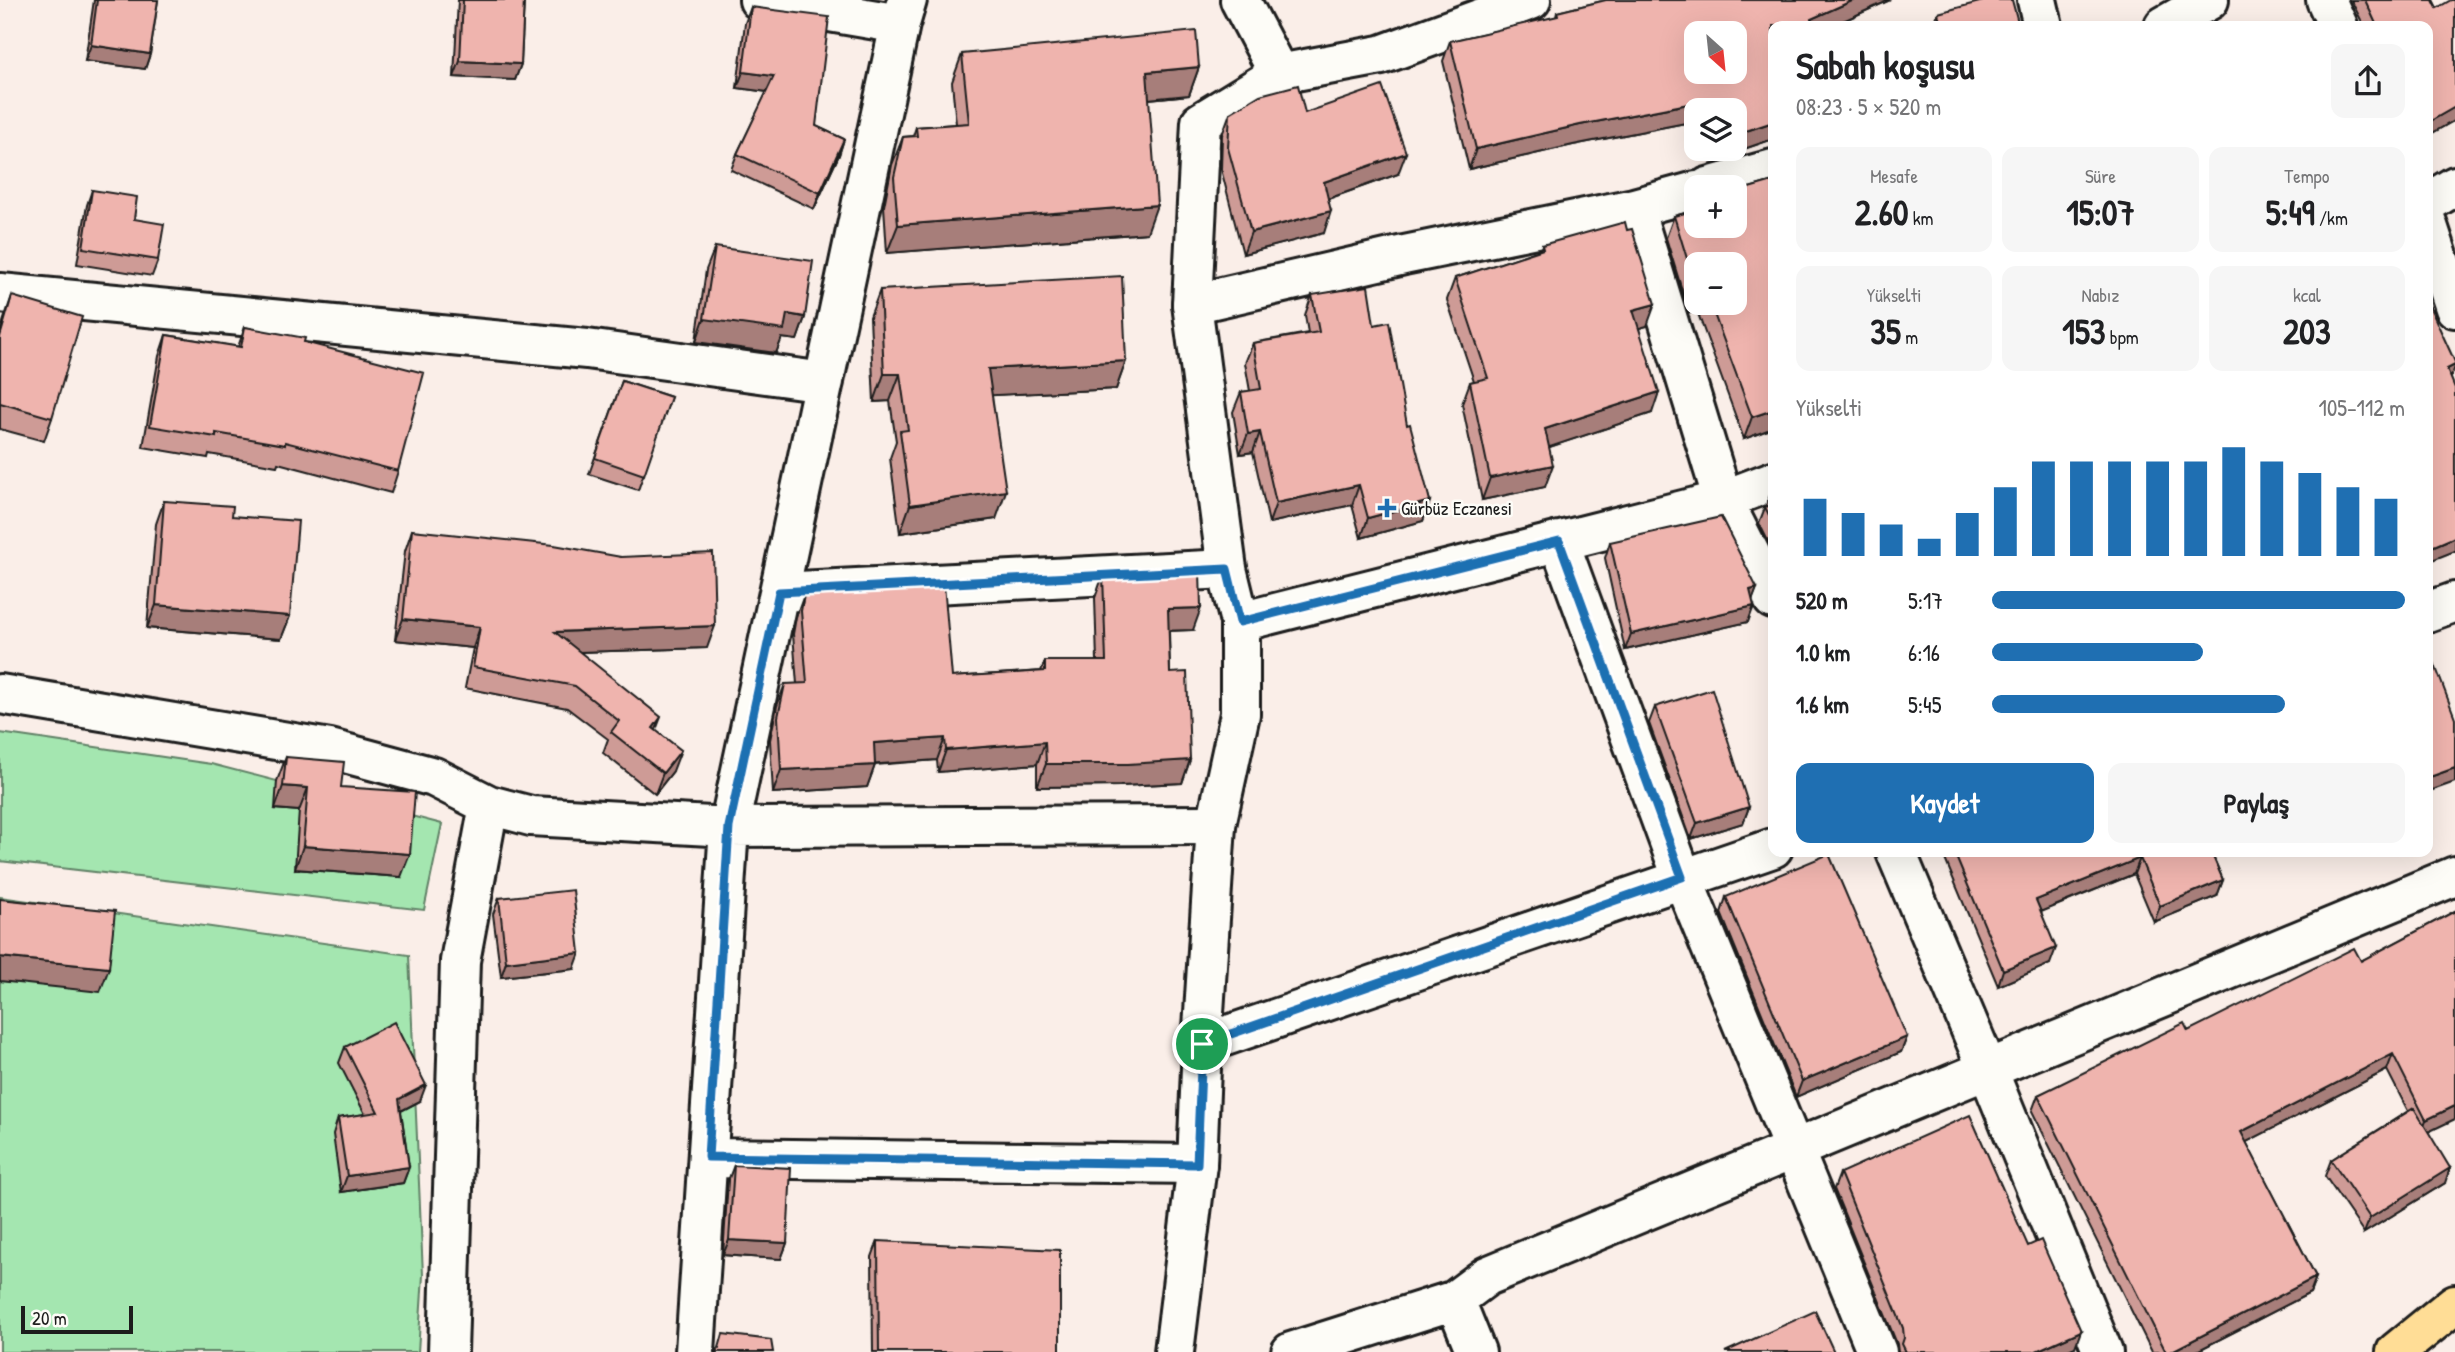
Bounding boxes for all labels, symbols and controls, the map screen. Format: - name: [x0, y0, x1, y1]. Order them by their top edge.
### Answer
- north arrow: [1684, 21, 1746, 84]
- map controls: [1684, 21, 1747, 315]
- text: Sabah koşusu: [1796, 39, 1974, 91]
- button: share: [2331, 44, 2405, 118]
- text: 08:23 · 5 × 520 m: [1796, 91, 1941, 122]
- button: layers: [1684, 98, 1747, 161]
- text: Mesafe: [1870, 163, 1918, 189]
- text: Süre: [2085, 163, 2116, 189]
- text: Tempo: [2284, 163, 2329, 189]
- button: +: [1684, 175, 1747, 238]
- text: 2.60: [1855, 189, 1908, 236]
- text: 15:07: [2066, 189, 2135, 236]
- text: 5:49: [2266, 189, 2315, 236]
- text: km: [1908, 205, 1934, 231]
- text: /km: [2315, 205, 2348, 231]
- button: −: [1684, 252, 1747, 315]
- text: Yükselti: [1867, 282, 1921, 308]
- text: Nabız: [2082, 282, 2119, 308]
- text: kcal: [2293, 282, 2321, 308]
- text: 35: [1870, 308, 1901, 355]
- text: 153: [2062, 308, 2105, 355]
- text: 203: [2283, 308, 2331, 355]
- text: m: [1901, 324, 1918, 350]
- text: bpm: [2105, 324, 2139, 350]
- text: Yükselti: [1796, 392, 1862, 423]
- text: 105–112 m: [2319, 392, 2405, 423]
- place label: Gürbüz Eczanesi: [1401, 495, 1512, 521]
- marker: Gürbüz Eczanesi: [1379, 500, 1395, 516]
- text: 520 m: [1796, 585, 1848, 616]
- text: 5:17: [1908, 585, 1943, 616]
- text: 1.0 km: [1796, 637, 1850, 668]
- text: 6:16: [1908, 637, 1940, 668]
- text: 1.6 km: [1796, 689, 1849, 720]
- text: 5:45: [1908, 689, 1941, 720]
- button: Kaydet: [1796, 763, 2094, 843]
- button: Paylaş: [2108, 763, 2405, 843]
- pin: [1172, 1014, 1232, 1074]
- icon: arrive: [1183, 1025, 1221, 1063]
- scale bar: [21, 1303, 133, 1335]
- text: 20 m: [32, 1305, 67, 1331]

